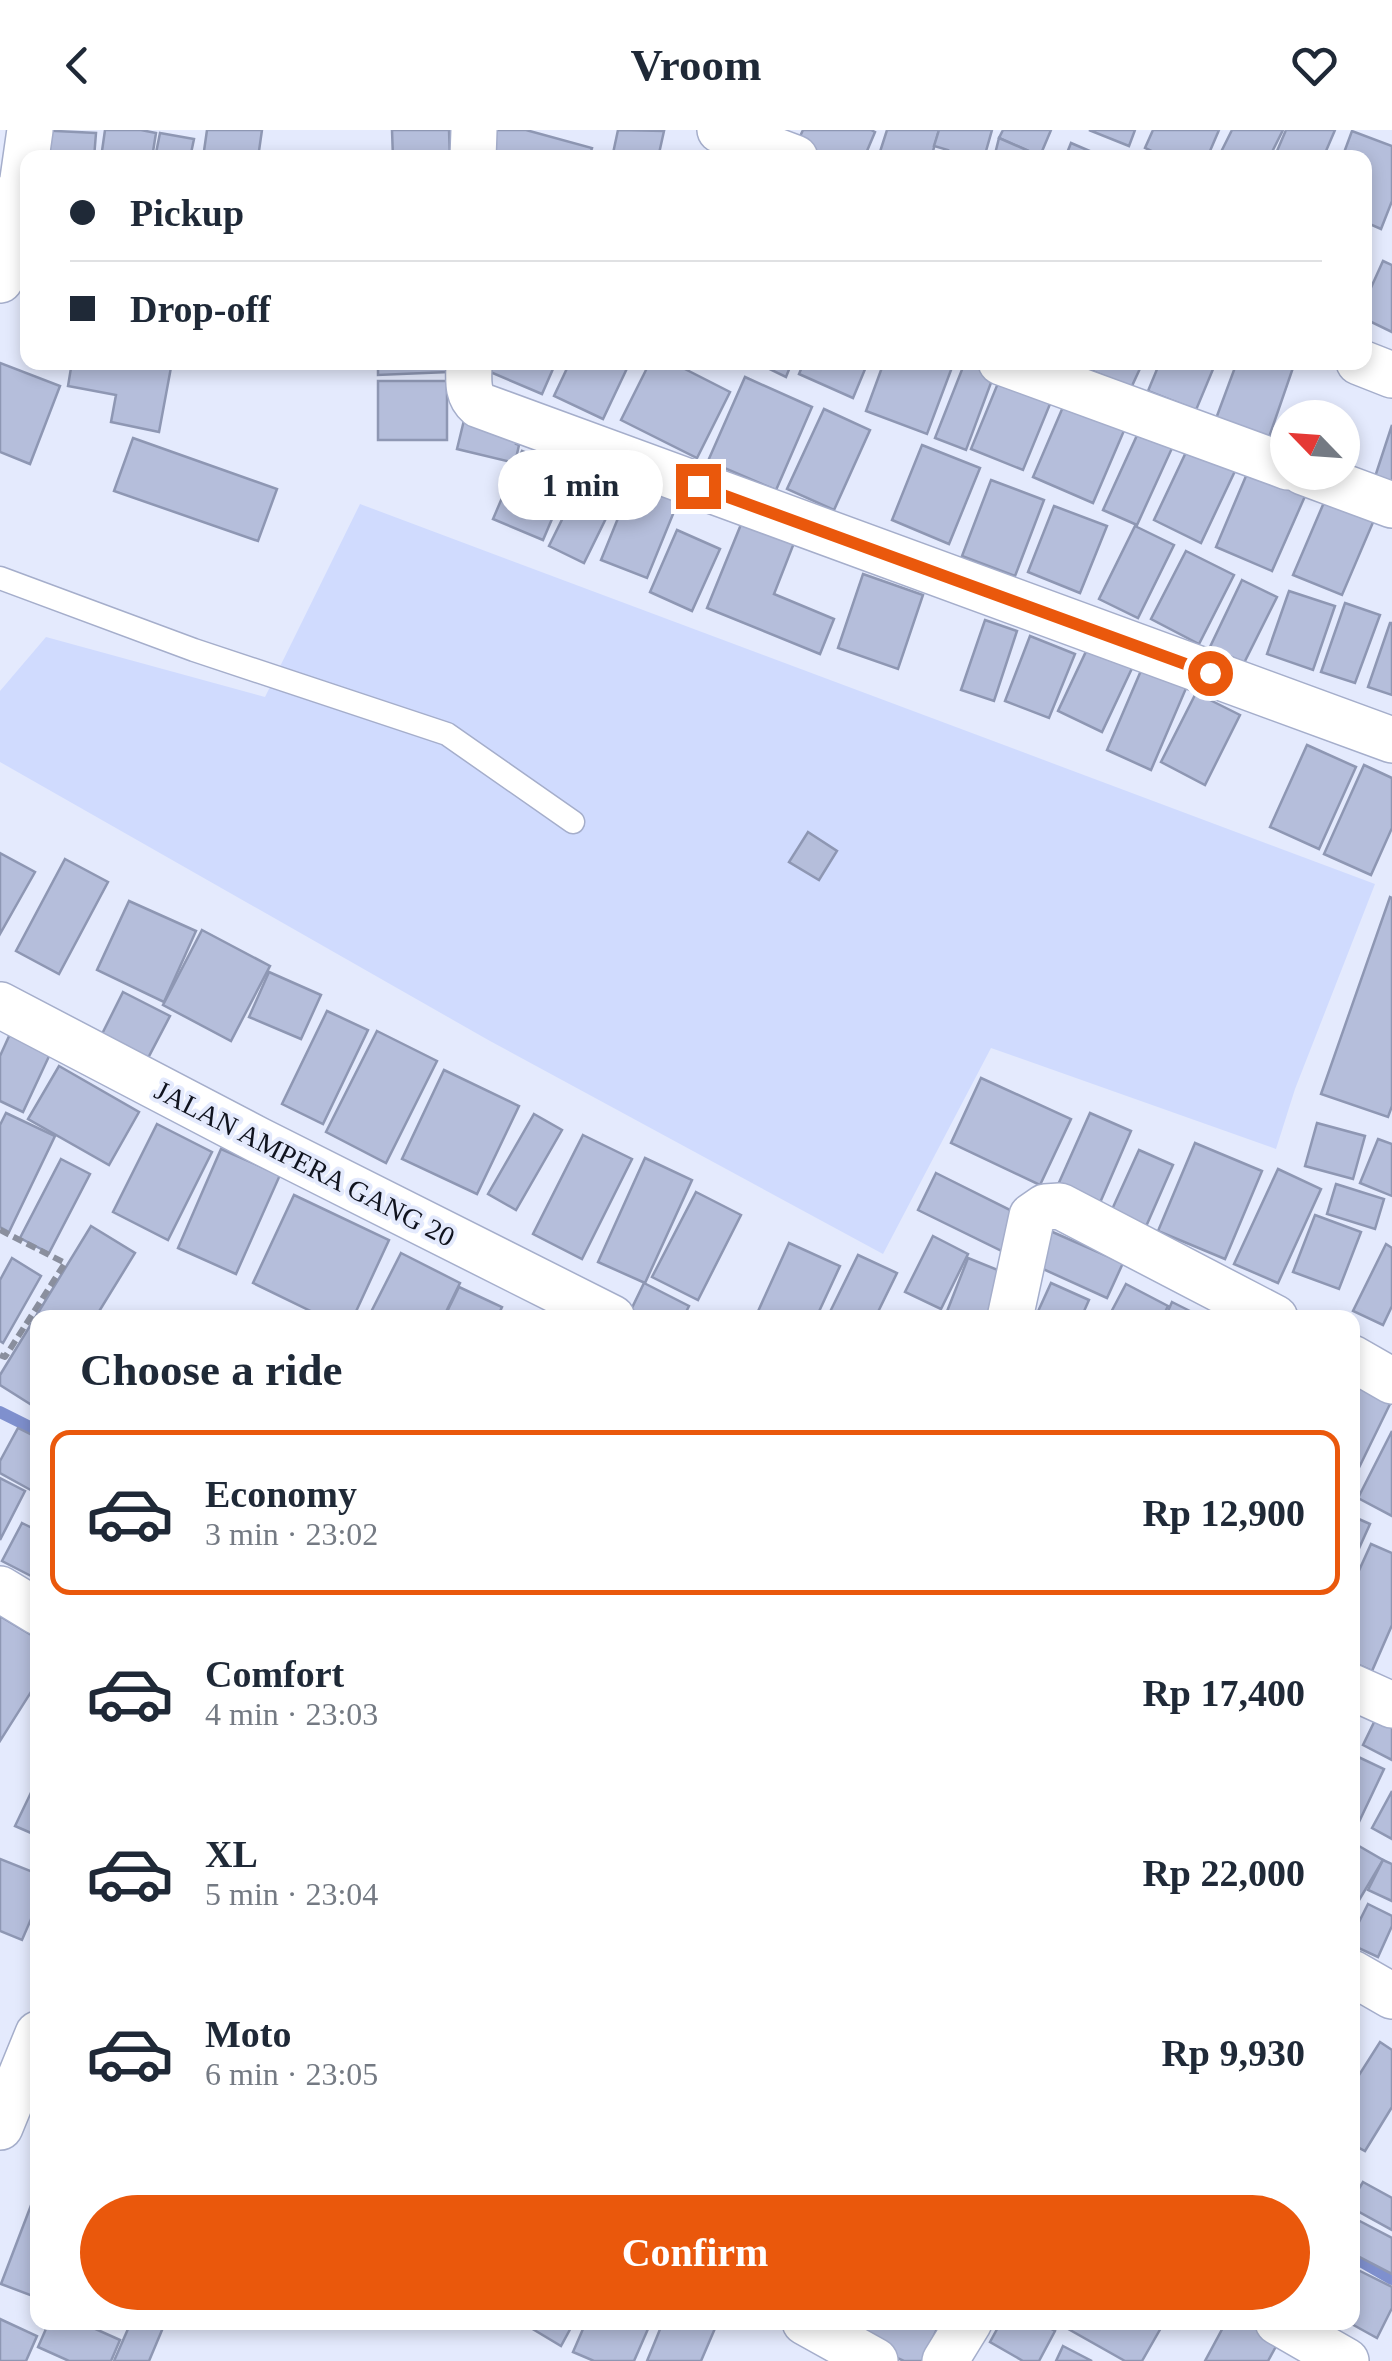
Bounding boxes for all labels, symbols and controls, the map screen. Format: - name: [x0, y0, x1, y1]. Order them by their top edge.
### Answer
- icon: back: [50, 38, 105, 93]
- icon: heart: [1287, 38, 1342, 93]
- text: Vroom: [631, 40, 761, 90]
- text: Pickup: [130, 192, 244, 234]
- text: Drop-off: [130, 288, 271, 330]
- north arrow: [1270, 400, 1360, 490]
- map controls: [1270, 400, 1360, 490]
- callout: 1 min: [498, 451, 663, 521]
- route end: [676, 464, 721, 509]
- text: 1 min: [542, 467, 619, 503]
- route start: [1188, 651, 1233, 696]
- street label: JALAN AMPERA GANG 20: [150, 1074, 460, 1253]
- text: Choose a ride: [80, 1345, 343, 1395]
- icon: car: [85, 1468, 175, 1558]
- text: Economy: [205, 1473, 357, 1515]
- text: Rp 12,900: [1142, 1492, 1305, 1534]
- text: 3 min · 23:02: [205, 1516, 378, 1552]
- icon: car: [85, 1648, 175, 1738]
- text: Comfort: [205, 1653, 344, 1695]
- text: Rp 17,400: [1142, 1672, 1305, 1714]
- text: 4 min · 23:03: [205, 1696, 378, 1732]
- icon: car: [85, 1828, 175, 1918]
- text: XL: [205, 1833, 258, 1875]
- text: Rp 22,000: [1142, 1852, 1305, 1894]
- text: 5 min · 23:04: [205, 1876, 378, 1912]
- icon: car: [85, 2008, 175, 2098]
- text: Moto: [205, 2013, 292, 2055]
- text: Rp 9,930: [1161, 2032, 1305, 2074]
- text: 6 min · 23:05: [205, 2056, 378, 2092]
- button: Confirm: [80, 2195, 1310, 2310]

